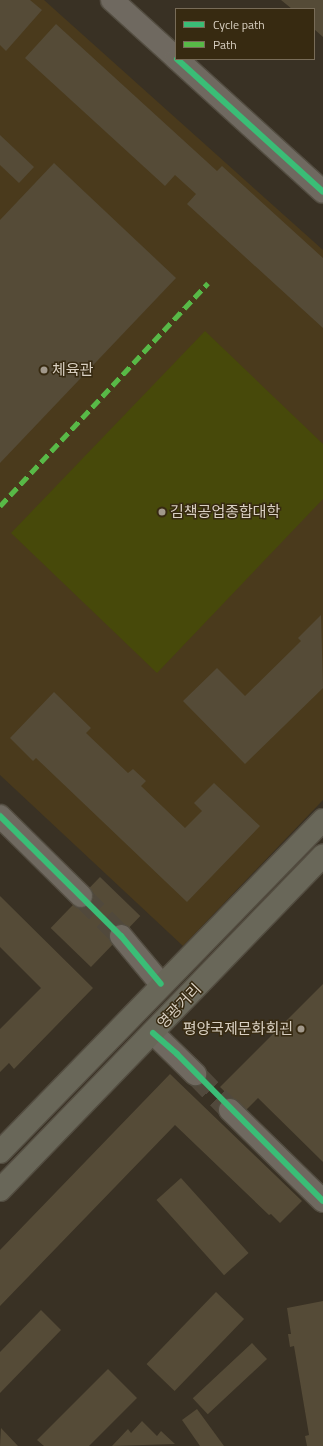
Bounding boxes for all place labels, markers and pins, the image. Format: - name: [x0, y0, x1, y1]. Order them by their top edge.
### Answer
- place label: 체육관: [52, 361, 93, 379]
- marker: 체육관: [39, 365, 49, 375]
- place label: 김책공업종합대학: [170, 503, 280, 521]
- marker: 김책공업종합대학: [157, 507, 167, 517]
- place label: 평양국제문화회괸: [183, 1020, 293, 1038]
- marker: 평양국제문화회괸: [296, 1024, 306, 1034]

